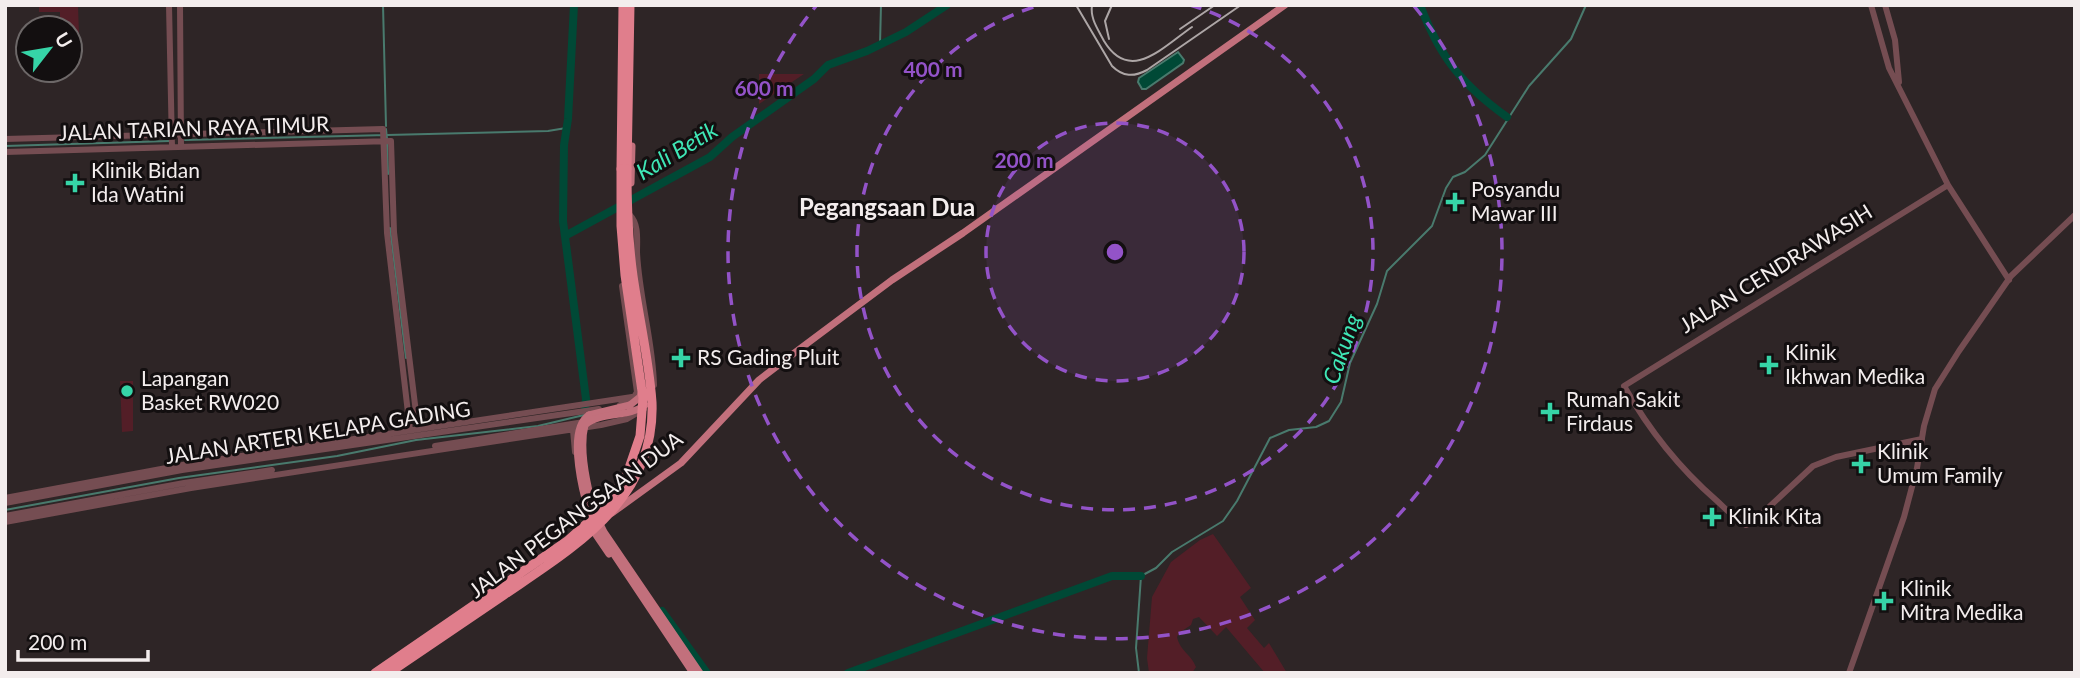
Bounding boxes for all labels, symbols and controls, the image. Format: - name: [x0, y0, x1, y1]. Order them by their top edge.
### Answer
- north arrow: [14, 14, 84, 84]
- text: U: [51, 28, 77, 52]
- text: 400 m: [903, 56, 963, 81]
- text: 600 m: [734, 75, 794, 100]
- street label: JALAN TARIAN RAYA TIMUR: [58, 110, 330, 145]
- water label: Kali Betik: [631, 114, 723, 185]
- text: 200 m: [994, 147, 1054, 172]
- place label: Klinik Bidan Ida Watini: [91, 157, 200, 206]
- marker: Klinik Bidan Ida Watini: [65, 173, 85, 193]
- place label: Posyandu Mawar III: [1471, 176, 1560, 225]
- district label: Pegangsaan Dua: [799, 192, 975, 221]
- marker: Posyandu Mawar III: [1445, 192, 1465, 212]
- street label: JALAN CENDRAWASIH: [1674, 198, 1876, 337]
- centre of rings: [1103, 240, 1127, 264]
- water label: Cakung: [1316, 309, 1366, 387]
- place label: Klinik Ikhwan Medika: [1785, 339, 1925, 388]
- place label: RS Gading Pluit: [697, 344, 840, 369]
- marker: RS Gading Pluit: [671, 348, 691, 368]
- marker: Klinik Ikhwan Medika: [1759, 355, 1779, 375]
- place label: Lapangan Basket RW020: [141, 365, 279, 414]
- marker: Lapangan Basket RW020: [119, 383, 135, 399]
- place label: Rumah Sakit Firdaus: [1566, 386, 1681, 435]
- street label: JALAN ARTERI KELAPA GADING: [163, 395, 472, 468]
- marker: Rumah Sakit Firdaus: [1540, 402, 1560, 422]
- street label: JALAN PEGANGSAAN DUA: [463, 425, 687, 602]
- place label: Klinik Umum Family: [1877, 438, 2003, 487]
- marker: Klinik Umum Family: [1851, 454, 1871, 474]
- place label: Klinik Kita: [1728, 503, 1822, 528]
- marker: Klinik Kita: [1702, 507, 1722, 527]
- place label: Klinik Mitra Medika: [1900, 575, 2023, 624]
- marker: Klinik Mitra Medika: [1874, 591, 1894, 611]
- scale bar: [18, 618, 147, 662]
- text: 200 m: [28, 629, 87, 654]

